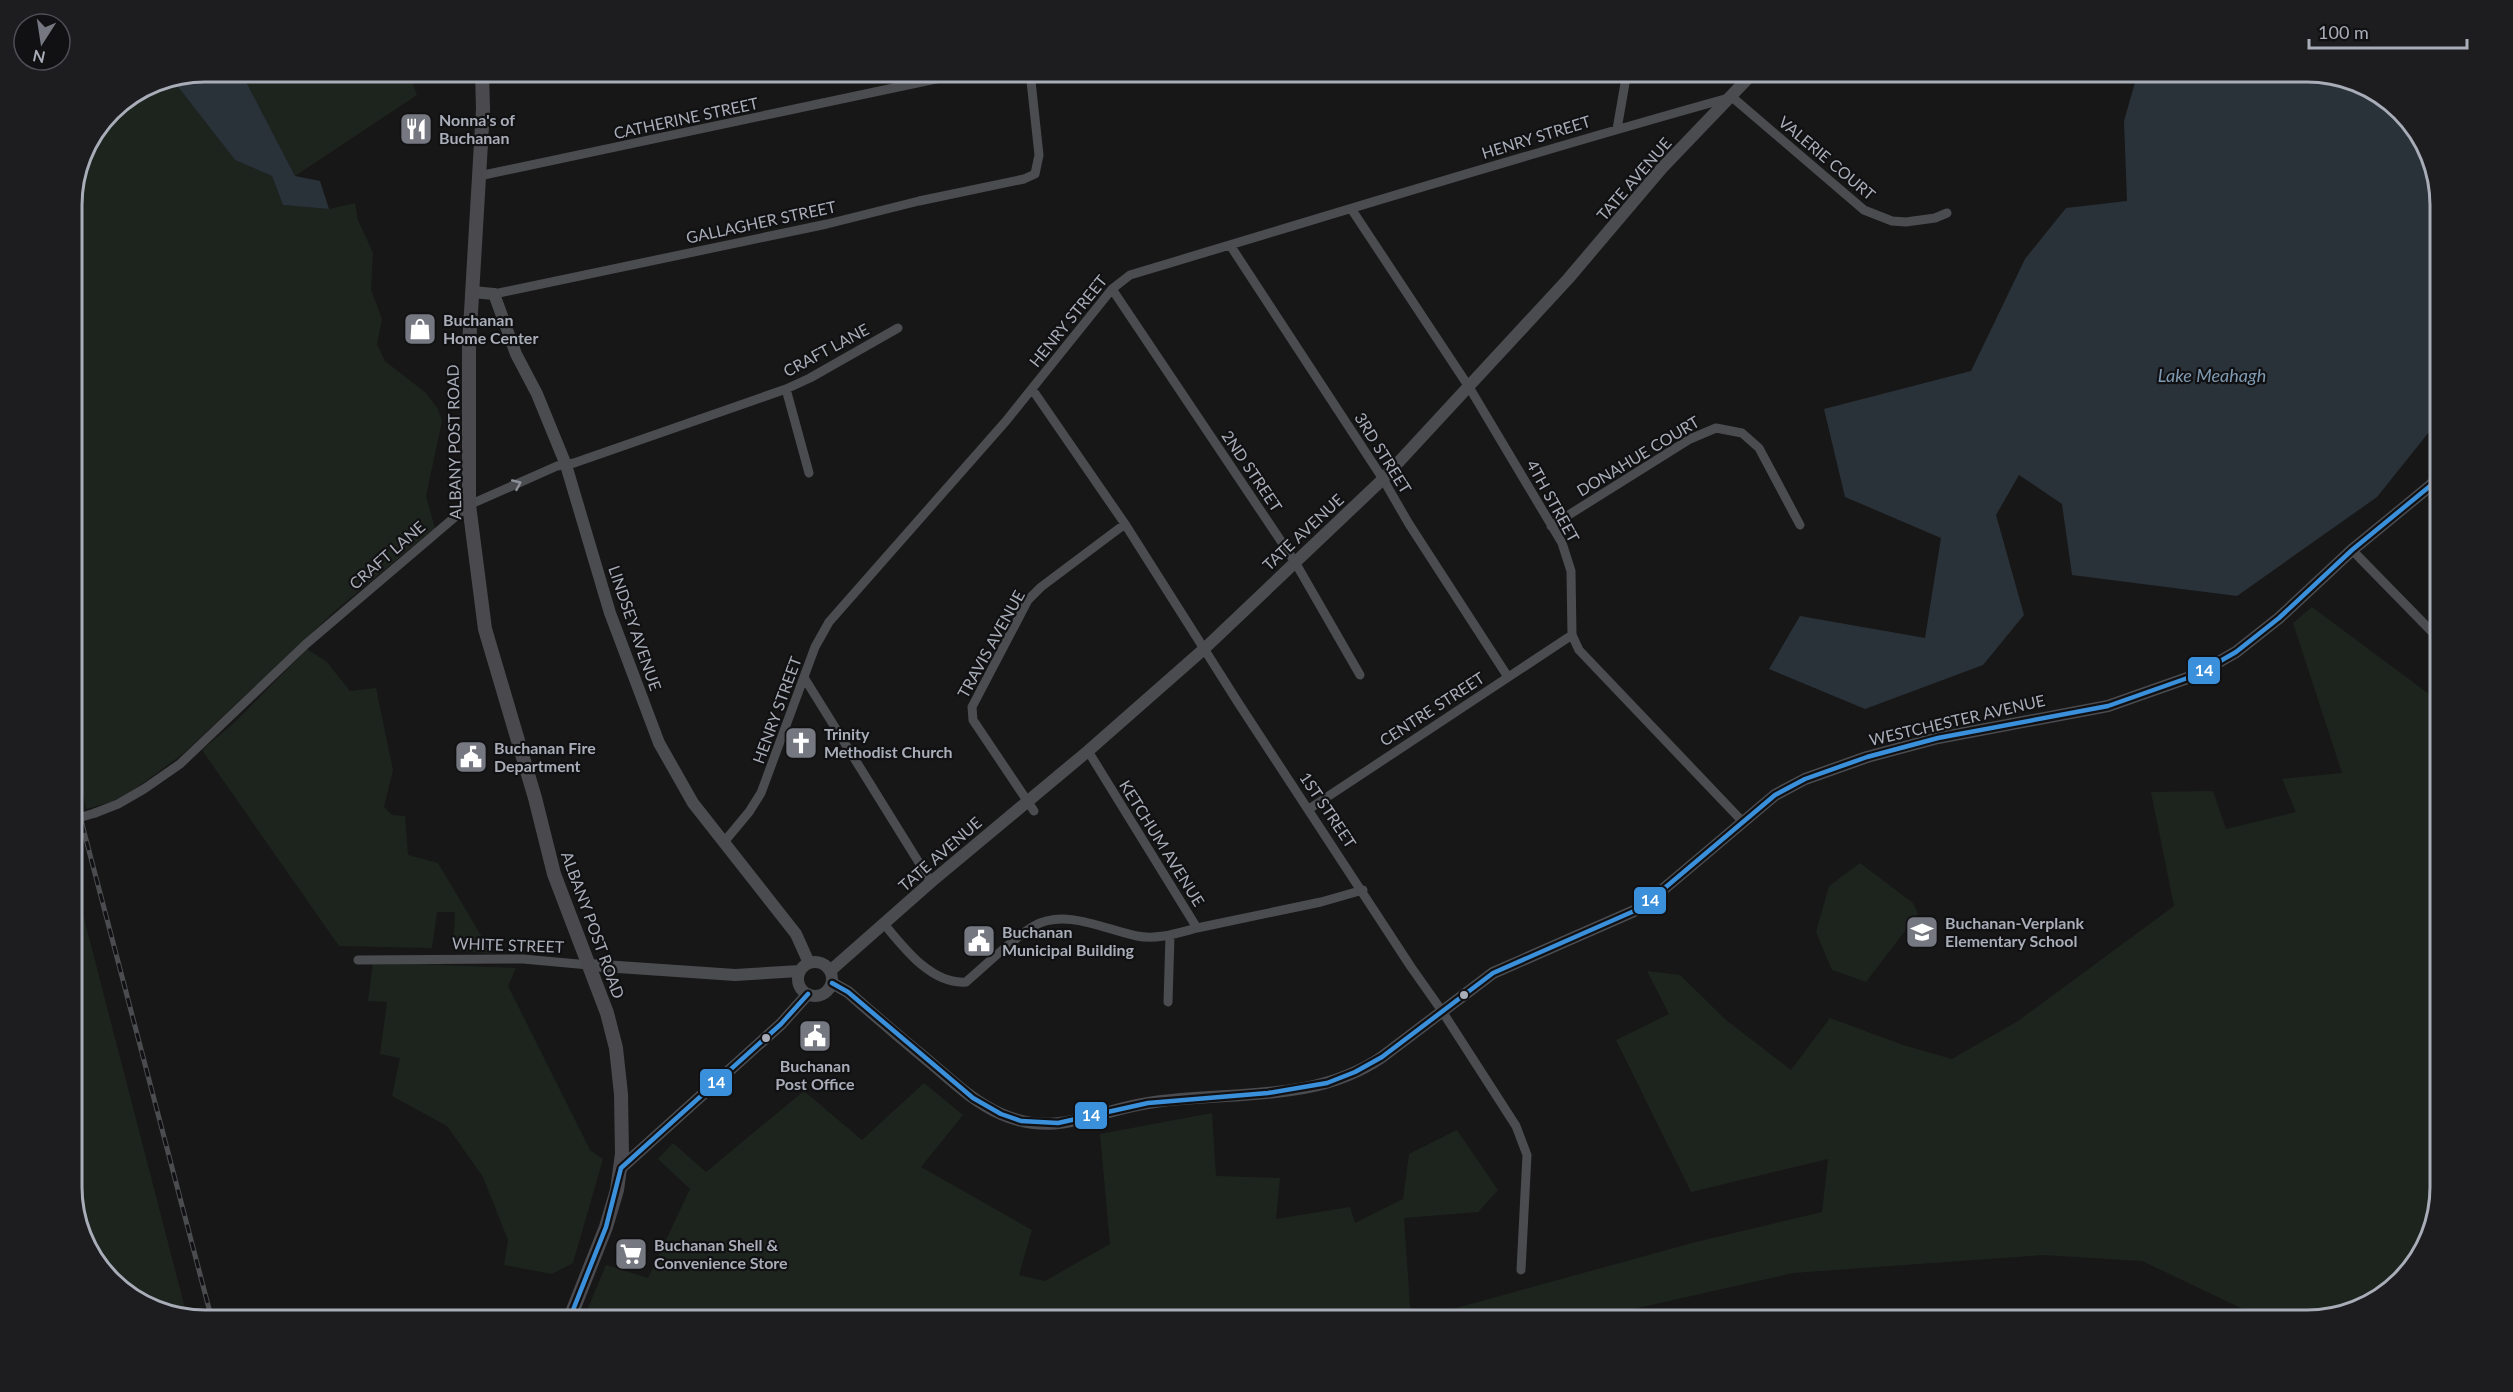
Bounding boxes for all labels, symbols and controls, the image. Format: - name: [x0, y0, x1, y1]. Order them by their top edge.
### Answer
- north arrow: [12, 12, 72, 72]
- scale bar: [2309, 12, 2466, 50]
- text: 100 m: [2318, 21, 2369, 43]
- text: N: [31, 47, 47, 68]
- street label: CATHERINE STREET: [612, 93, 761, 142]
- place label: Nonna's of Buchanan: [439, 110, 515, 147]
- restaurant icon: Nonna's of Buchanan: [398, 111, 434, 147]
- street label: HENRY STREET: [1479, 111, 1593, 162]
- street label: VALERIE COURT: [1775, 112, 1880, 204]
- street label: TATE AVENUE: [1592, 133, 1675, 224]
- street label: GALLAGHER STREET: [684, 196, 838, 247]
- street label: HENRY STREET: [1025, 270, 1111, 370]
- place label: Buchanan Home Center: [443, 310, 538, 347]
- shop icon: Buchanan Home Center: [402, 311, 438, 347]
- street label: CRAFT LANE: [780, 319, 872, 380]
- street label: ALBANY POST ROAD: [443, 364, 464, 520]
- water label: Lake Meahagh: [2158, 364, 2266, 386]
- street label: 3RD STREET: [1351, 409, 1416, 497]
- street label: DONAHUE COURT: [1573, 411, 1703, 500]
- street label: 2ND STREET: [1218, 427, 1287, 515]
- street label: 4TH STREET: [1523, 456, 1584, 546]
- one-way arrow: [511, 480, 522, 492]
- street label: TATE AVENUE: [1258, 489, 1347, 574]
- street label: CRAFT LANE: [345, 517, 428, 593]
- street label: LINDSEY AVENUE: [605, 563, 666, 693]
- street label: TRAVIS AVENUE: [953, 587, 1028, 701]
- street label: HENRY STREET: [748, 653, 805, 766]
- line badge: 14: [2187, 656, 2221, 685]
- text: 14: [2195, 660, 2213, 679]
- street label: CENTRE STREET: [1376, 667, 1488, 750]
- street label: WESTCHESTER AVENUE: [1867, 690, 2047, 749]
- place label: Trinity Methodist Church: [824, 724, 953, 761]
- church icon: Trinity Methodist Church: [783, 725, 819, 761]
- place label: Buchanan Fire Department: [494, 738, 596, 775]
- public building icon: Buchanan Fire Department: [453, 739, 489, 775]
- street label: 1ST STREET: [1296, 768, 1361, 852]
- street label: KETCHUM AVENUE: [1116, 776, 1209, 909]
- street label: TATE AVENUE: [894, 812, 985, 895]
- street label: ALBANY POST ROAD: [558, 849, 629, 1001]
- line badge: 14: [1633, 886, 1667, 915]
- text: 14: [1641, 890, 1659, 909]
- place label: Buchanan-Verplank Elementary School: [1945, 913, 2084, 950]
- school or university icon: Buchanan-Verplank Elementary School: [1904, 914, 1940, 950]
- place label: Buchanan Municipal Building: [1002, 922, 1135, 959]
- public building icon: Buchanan Municipal Building: [961, 923, 997, 959]
- street label: WHITE STREET: [452, 933, 565, 956]
- unlabelled marker: [1458, 989, 1470, 1001]
- public building icon: Buchanan Post Office: [797, 1018, 833, 1054]
- unlabelled marker: [760, 1032, 772, 1044]
- place label: Buchanan Post Office: [775, 1056, 855, 1093]
- line badge: 14: [699, 1068, 733, 1097]
- text: 14: [707, 1072, 725, 1091]
- line badge: 14: [1074, 1101, 1108, 1130]
- text: 14: [1082, 1105, 1100, 1124]
- place label: Buchanan Shell & Convenience Store: [654, 1235, 788, 1272]
- supermarket icon: Buchanan Shell & Convenience Store: [613, 1236, 649, 1272]

